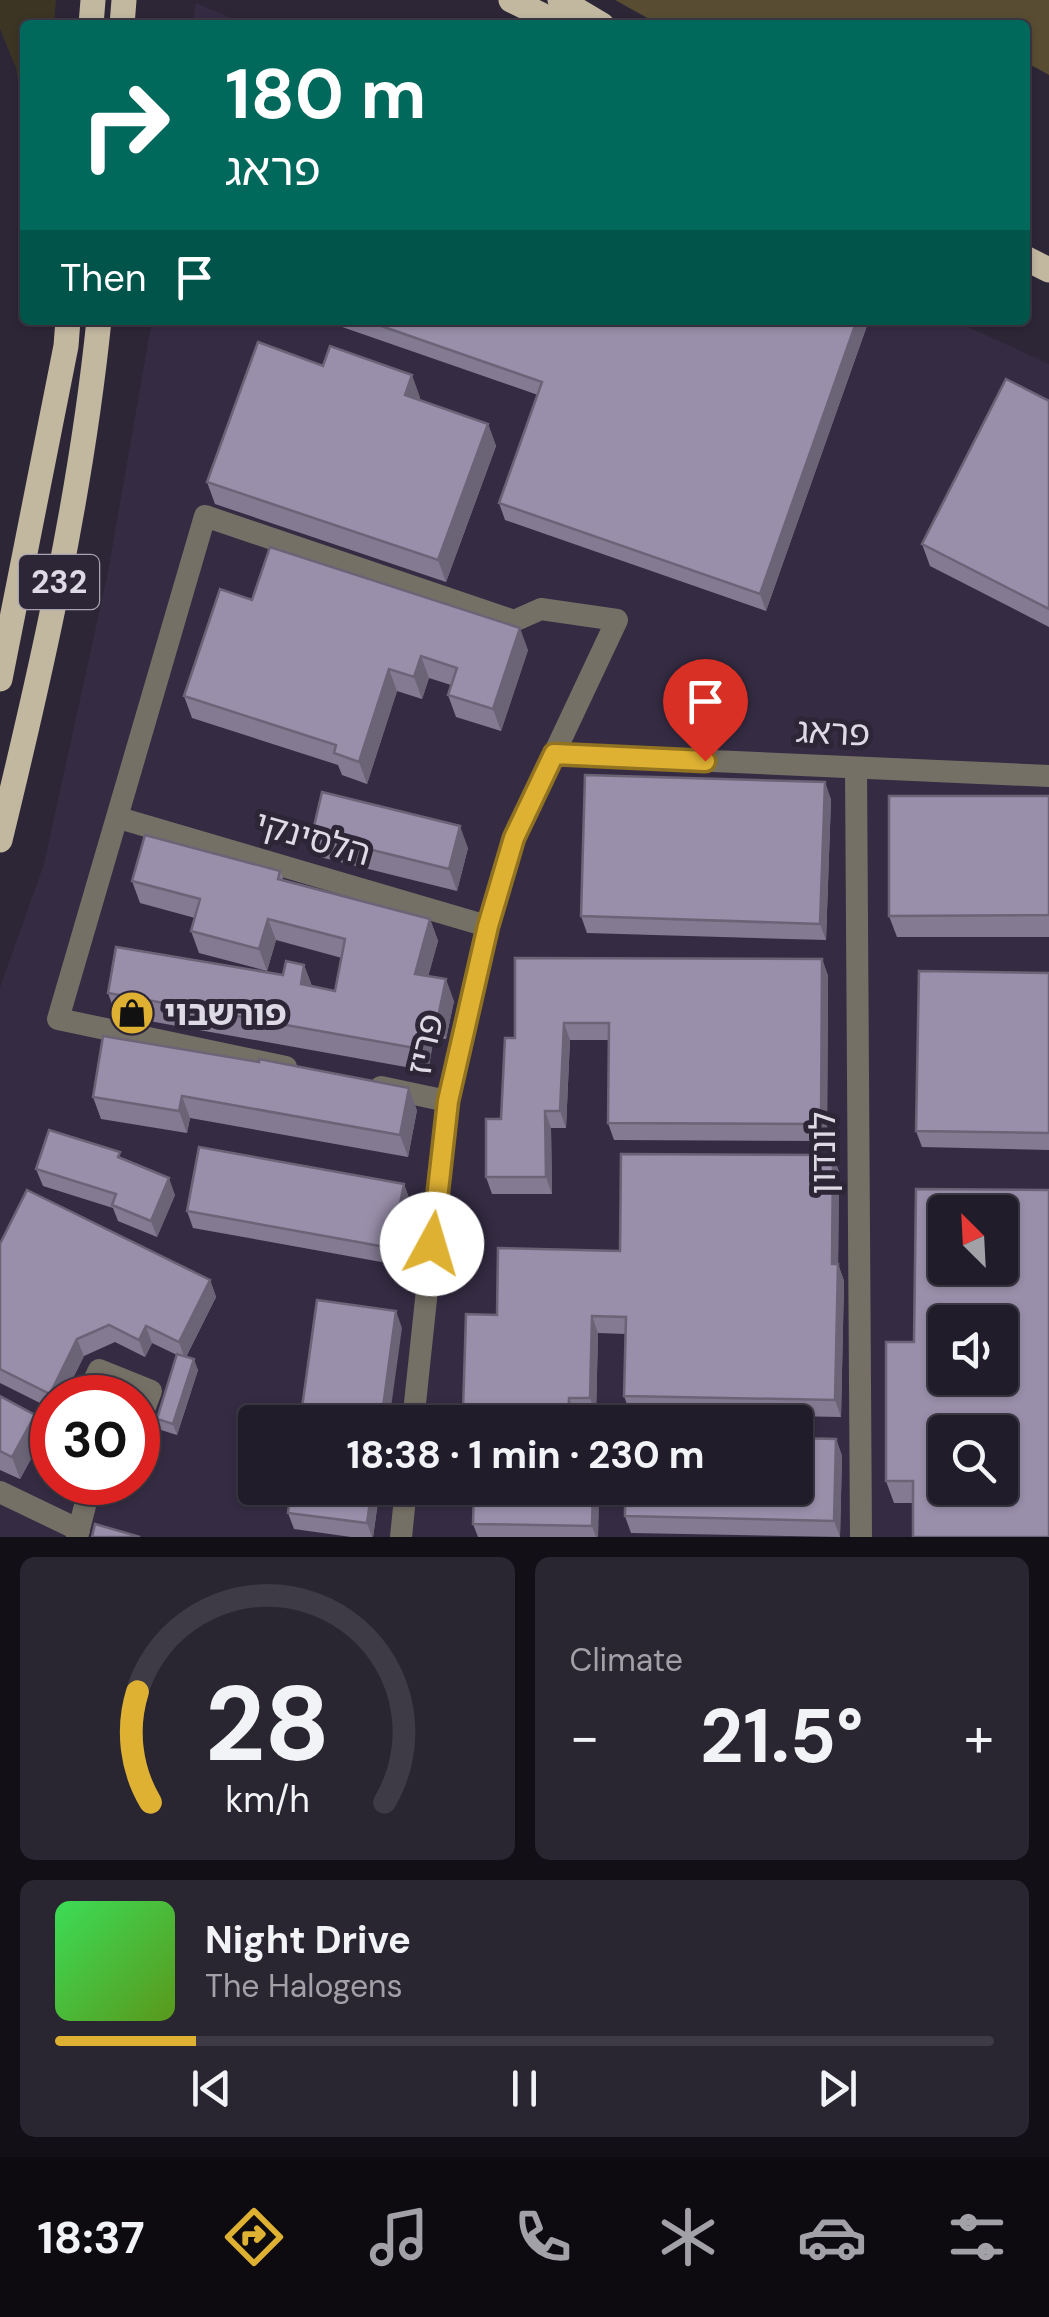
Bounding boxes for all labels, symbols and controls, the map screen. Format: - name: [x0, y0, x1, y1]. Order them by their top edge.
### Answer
- text: 180 m: [225, 49, 426, 140]
- icon: right: [60, 60, 190, 190]
- text: פראג: [225, 140, 321, 199]
- icon: arrive: [167, 250, 222, 305]
- text: Then: [60, 253, 147, 303]
- road number: 232: [19, 555, 99, 609]
- pin: [663, 659, 748, 762]
- icon: arrive: [678, 674, 733, 729]
- street label: פראג: [795, 707, 871, 757]
- street label: הלסינקי: [250, 800, 376, 876]
- shop icon: פורשבוי: [109, 990, 155, 1036]
- place label: פורשבוי: [164, 990, 287, 1036]
- street label: פריז: [396, 1009, 454, 1079]
- street label: לונדון: [800, 1111, 846, 1195]
- position arrow: [380, 1192, 484, 1296]
- north arrow: [928, 1195, 1018, 1285]
- map controls: [928, 1195, 1018, 1505]
- button: sound: [928, 1305, 1018, 1395]
- speed limit sign: 30: [30, 1375, 160, 1505]
- button: search: [928, 1415, 1018, 1505]
- text: 18:38 · 1 min · 230 m: [346, 1430, 705, 1480]
- text: Climate: [570, 1639, 683, 1681]
- text: 28: [205, 1657, 330, 1792]
- text: 21.5°: [700, 1688, 863, 1785]
- text: −: [570, 1701, 600, 1773]
- text: +: [964, 1701, 994, 1773]
- text: km/h: [225, 1777, 309, 1823]
- text: Night Drive: [205, 1915, 411, 1965]
- text: The Halogens: [205, 1965, 403, 2007]
- icon: previous: [184, 2061, 239, 2116]
- icon: pause: [497, 2061, 552, 2116]
- icon: next: [810, 2061, 865, 2116]
- icon: directions: [219, 2202, 289, 2272]
- icon: music: [364, 2202, 434, 2272]
- icon: phone: [508, 2202, 578, 2272]
- icon: climate: [653, 2202, 723, 2272]
- icon: car: [797, 2202, 867, 2272]
- icon: filters: [942, 2202, 1012, 2272]
- text: 18:37: [37, 2208, 145, 2267]

